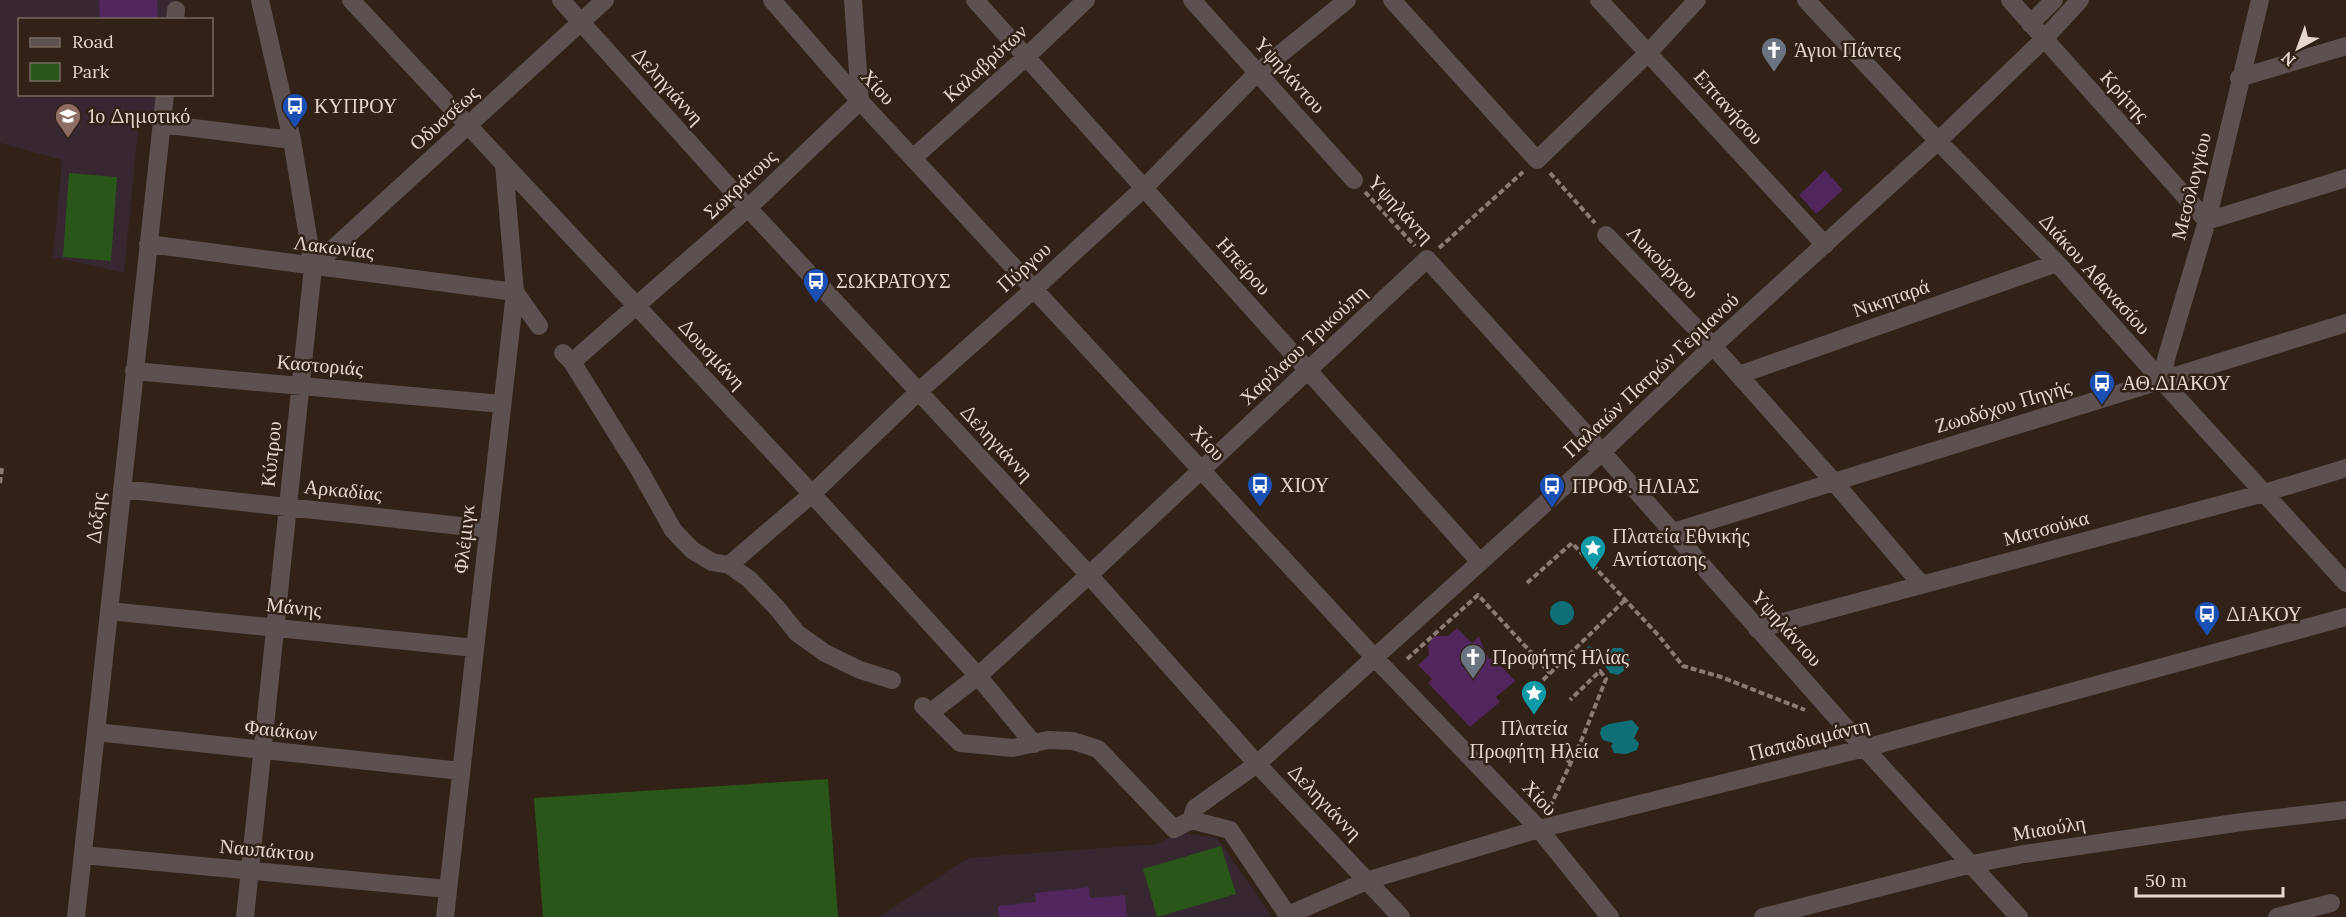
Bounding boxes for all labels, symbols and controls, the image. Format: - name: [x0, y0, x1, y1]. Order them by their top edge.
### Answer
- legend: [18, 18, 213, 96]
- street label: Καλαβρύτων: [937, 18, 1032, 107]
- north arrow: [2268, 18, 2328, 78]
- text: Road: [72, 30, 114, 53]
- street label: Υψηλάντου: [1249, 31, 1331, 118]
- church icon: Άγιοι Πάντες: [1759, 35, 1789, 73]
- place label: Άγιοι Πάντες: [1794, 37, 1901, 62]
- street label: Δεληγιάννη: [627, 42, 710, 130]
- text: N: [2277, 48, 2299, 71]
- text: Park: [72, 60, 110, 83]
- street label: Χίου: [856, 64, 901, 110]
- street label: Επτανήσου: [1689, 64, 1770, 149]
- street label: Κρήτης: [2096, 65, 2155, 127]
- street label: Οδυσσέως: [404, 80, 484, 155]
- bus stop icon: ΚΥΠΡΟΥ: [280, 91, 310, 129]
- place label: ΚΥΠΡΟΥ: [314, 93, 397, 118]
- school or university icon: 1ο Δημοτικό: [53, 101, 83, 139]
- place label: 1ο Δημοτικό: [88, 103, 190, 128]
- street label: Μεσολογγίου: [2165, 130, 2216, 242]
- street label: Σωκράτους: [698, 143, 782, 224]
- street label: Υψηλάντη: [1363, 169, 1440, 248]
- street label: Διάκου Αθανασίου: [2034, 208, 2156, 340]
- street label: Λυκούργου: [1622, 220, 1705, 304]
- street label: Λακωνίας: [292, 229, 376, 264]
- street label: Ηπείρου: [1212, 231, 1277, 300]
- street label: Πύργου: [992, 236, 1056, 297]
- bus stop icon: ΣΩΚΡΑΤΟΥΣ: [801, 266, 831, 304]
- place label: ΣΩΚΡΑΤΟΥΣ: [836, 268, 951, 293]
- street label: Νικηταρά: [1849, 273, 1933, 322]
- street label: Χαρίλαου Τρικούπη: [1234, 279, 1371, 410]
- street label: Παλαιών Πατρών Γερμανού: [1558, 287, 1744, 463]
- street label: Δουσμάνη: [674, 313, 751, 394]
- street label: Καστοριάς: [276, 348, 364, 381]
- bus stop icon: ΑΘ.ΔΙΑΚΟΥ: [2087, 368, 2117, 406]
- place label: ΑΘ.ΔΙΑΚΟΥ: [2122, 370, 2231, 395]
- street label: Ζωοδόχου Πηγής: [1932, 373, 2074, 438]
- street label: Δεληγιάννη: [956, 399, 1039, 486]
- street label: Κύπρου: [255, 420, 286, 488]
- street label: Χίου: [1186, 420, 1231, 466]
- bus stop icon: ΧΙΟΥ: [1245, 470, 1275, 508]
- bus stop icon: ΠΡΟΦ. ΗΛΙΑΣ: [1537, 471, 1567, 509]
- place label: ΧΙΟΥ: [1280, 472, 1329, 497]
- street label: Αρκαδίας: [303, 473, 383, 506]
- place label: ΠΡΟΦ. ΗΛΙΑΣ: [1572, 473, 1699, 498]
- street label: Δόξης: [80, 491, 111, 545]
- street label: Φλέμιγκ: [447, 503, 480, 575]
- street label: Ματσούκα: [2000, 504, 2092, 551]
- place label: Πλατεία Εθνικής Αντίστασης: [1612, 523, 1750, 571]
- place icon: Πλατεία Εθνικής Αντίστασης: [1578, 533, 1608, 571]
- street label: Υψηλάντου: [1746, 584, 1828, 671]
- street label: Μάνης: [265, 591, 323, 622]
- bus stop icon: ΔΙΑΚΟΥ: [2192, 599, 2222, 637]
- place label: ΔΙΑΚΟΥ: [2226, 601, 2302, 626]
- church icon: Προφήτης Ηλίας: [1458, 642, 1488, 680]
- place label: Προφήτης Ηλίας: [1492, 644, 1629, 669]
- place icon: Πλατεία Προφήτη Ηλεία: [1519, 678, 1549, 716]
- street label: Παπαδιαμάντη: [1746, 711, 1872, 766]
- street label: Φαιάκων: [243, 713, 319, 746]
- place label: Πλατεία Προφήτη Ηλεία: [1469, 715, 1599, 763]
- street label: Δεληγιάννη: [1283, 759, 1368, 845]
- street label: Χίου: [1518, 775, 1563, 821]
- street label: Μιαούλη: [2011, 809, 2087, 846]
- street label: Ναυπάκτου: [219, 833, 315, 866]
- scale bar: [2136, 860, 2283, 898]
- text: 50 m: [2145, 869, 2187, 892]

